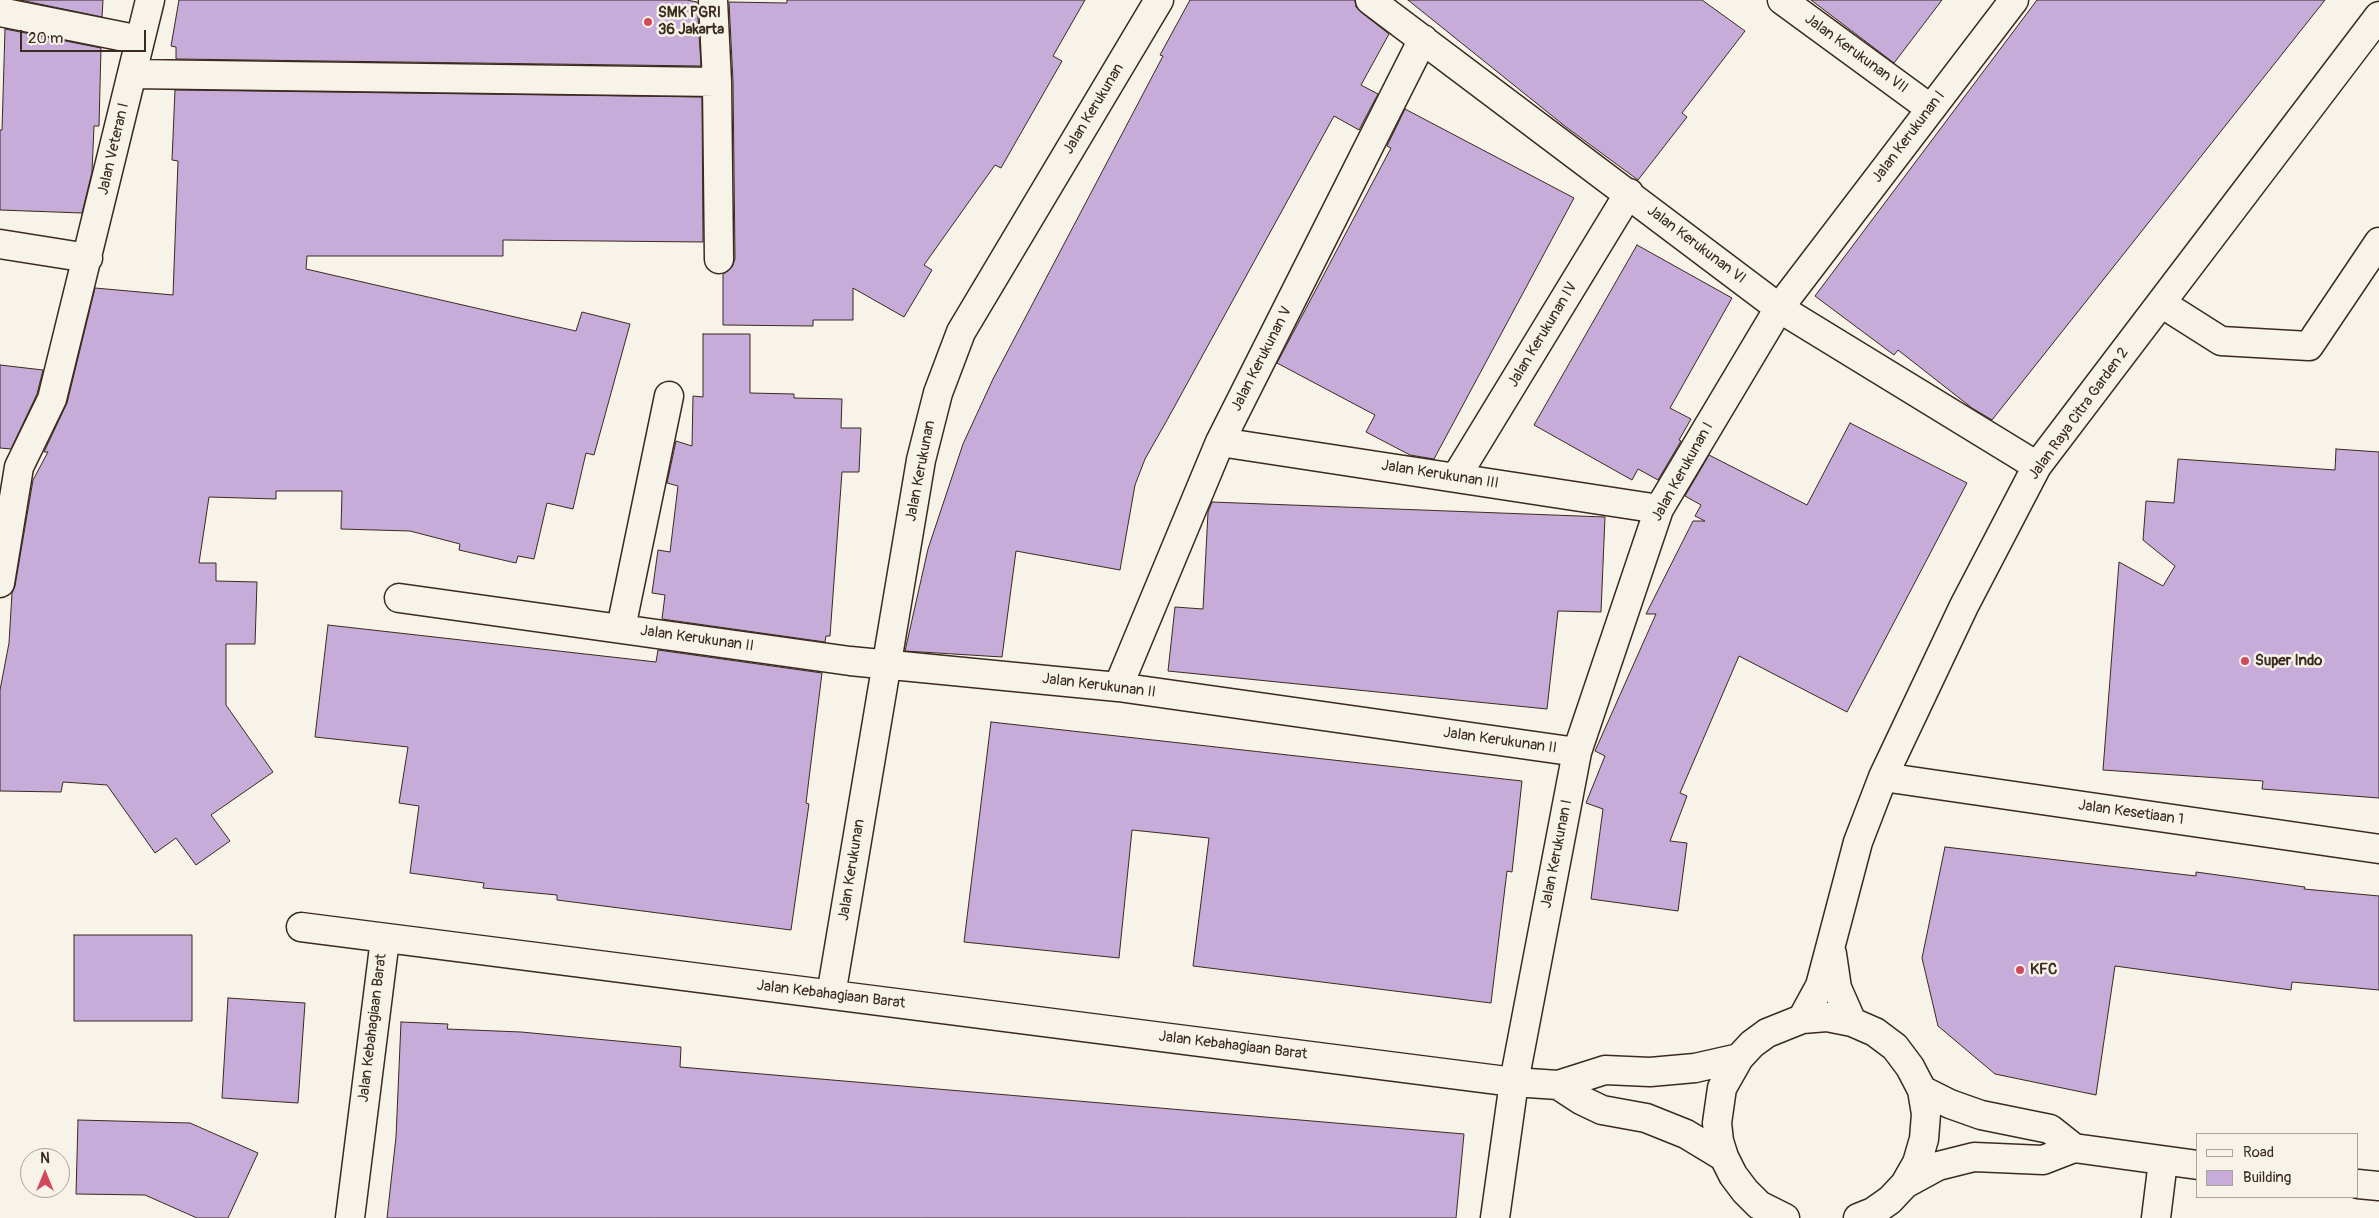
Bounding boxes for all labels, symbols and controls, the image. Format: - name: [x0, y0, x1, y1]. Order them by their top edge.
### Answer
- place label: SMK PGRI 36 Jakarta: [658, 4, 724, 39]
- street label: Jalan Kerukunan VII: [1801, 10, 1911, 98]
- marker: SMK PGRI 36 Jakarta: [642, 16, 654, 28]
- scale bar: [22, 20, 149, 52]
- text: 20 m: [28, 29, 63, 48]
- street label: Jalan Kerukunan: [1060, 60, 1128, 158]
- street label: Jalan Kerukunan I: [1869, 88, 1949, 186]
- street label: Jalan Veteran I: [95, 101, 133, 197]
- street label: Jalan Kerukunan VI: [1643, 202, 1749, 288]
- street label: Jalan Kerukunan IV: [1505, 279, 1581, 391]
- street label: Jalan Kerukunan V: [1228, 304, 1296, 414]
- street label: Jalan Raya Citra Garden 2: [2025, 345, 2133, 483]
- street label: Jalan Kerukunan: [902, 419, 940, 523]
- street label: Jalan Kerukunan I: [1648, 419, 1718, 525]
- street label: Jalan Kerukunan III: [1380, 457, 1500, 493]
- street label: Jalan Kerukunan II: [639, 622, 755, 656]
- place label: Super Indo: [2255, 652, 2322, 670]
- marker: Super Indo: [2239, 655, 2251, 667]
- street label: Jalan Kerukunan II: [1041, 670, 1157, 702]
- street label: Jalan Kerukunan II: [1442, 724, 1558, 758]
- street label: Jalan Kesetiaan 1: [2077, 797, 2185, 829]
- street label: Jalan Kerukunan I: [1538, 798, 1576, 910]
- street label: Jalan Kerukunan: [835, 818, 869, 922]
- street label: Jalan Kebahagiaan Barat: [355, 953, 391, 1103]
- place label: KFC: [2030, 961, 2057, 979]
- marker: KFC: [2014, 964, 2026, 976]
- street label: Jalan Kebahagiaan Barat: [756, 977, 906, 1013]
- street label: Jalan Kebahagiaan Barat: [1158, 1028, 1308, 1064]
- legend: [2196, 1133, 2359, 1198]
- text: Road: [2243, 1143, 2274, 1162]
- north arrow: [20, 1148, 70, 1198]
- text: N: [40, 1150, 50, 1167]
- text: Building: [2243, 1168, 2291, 1187]

